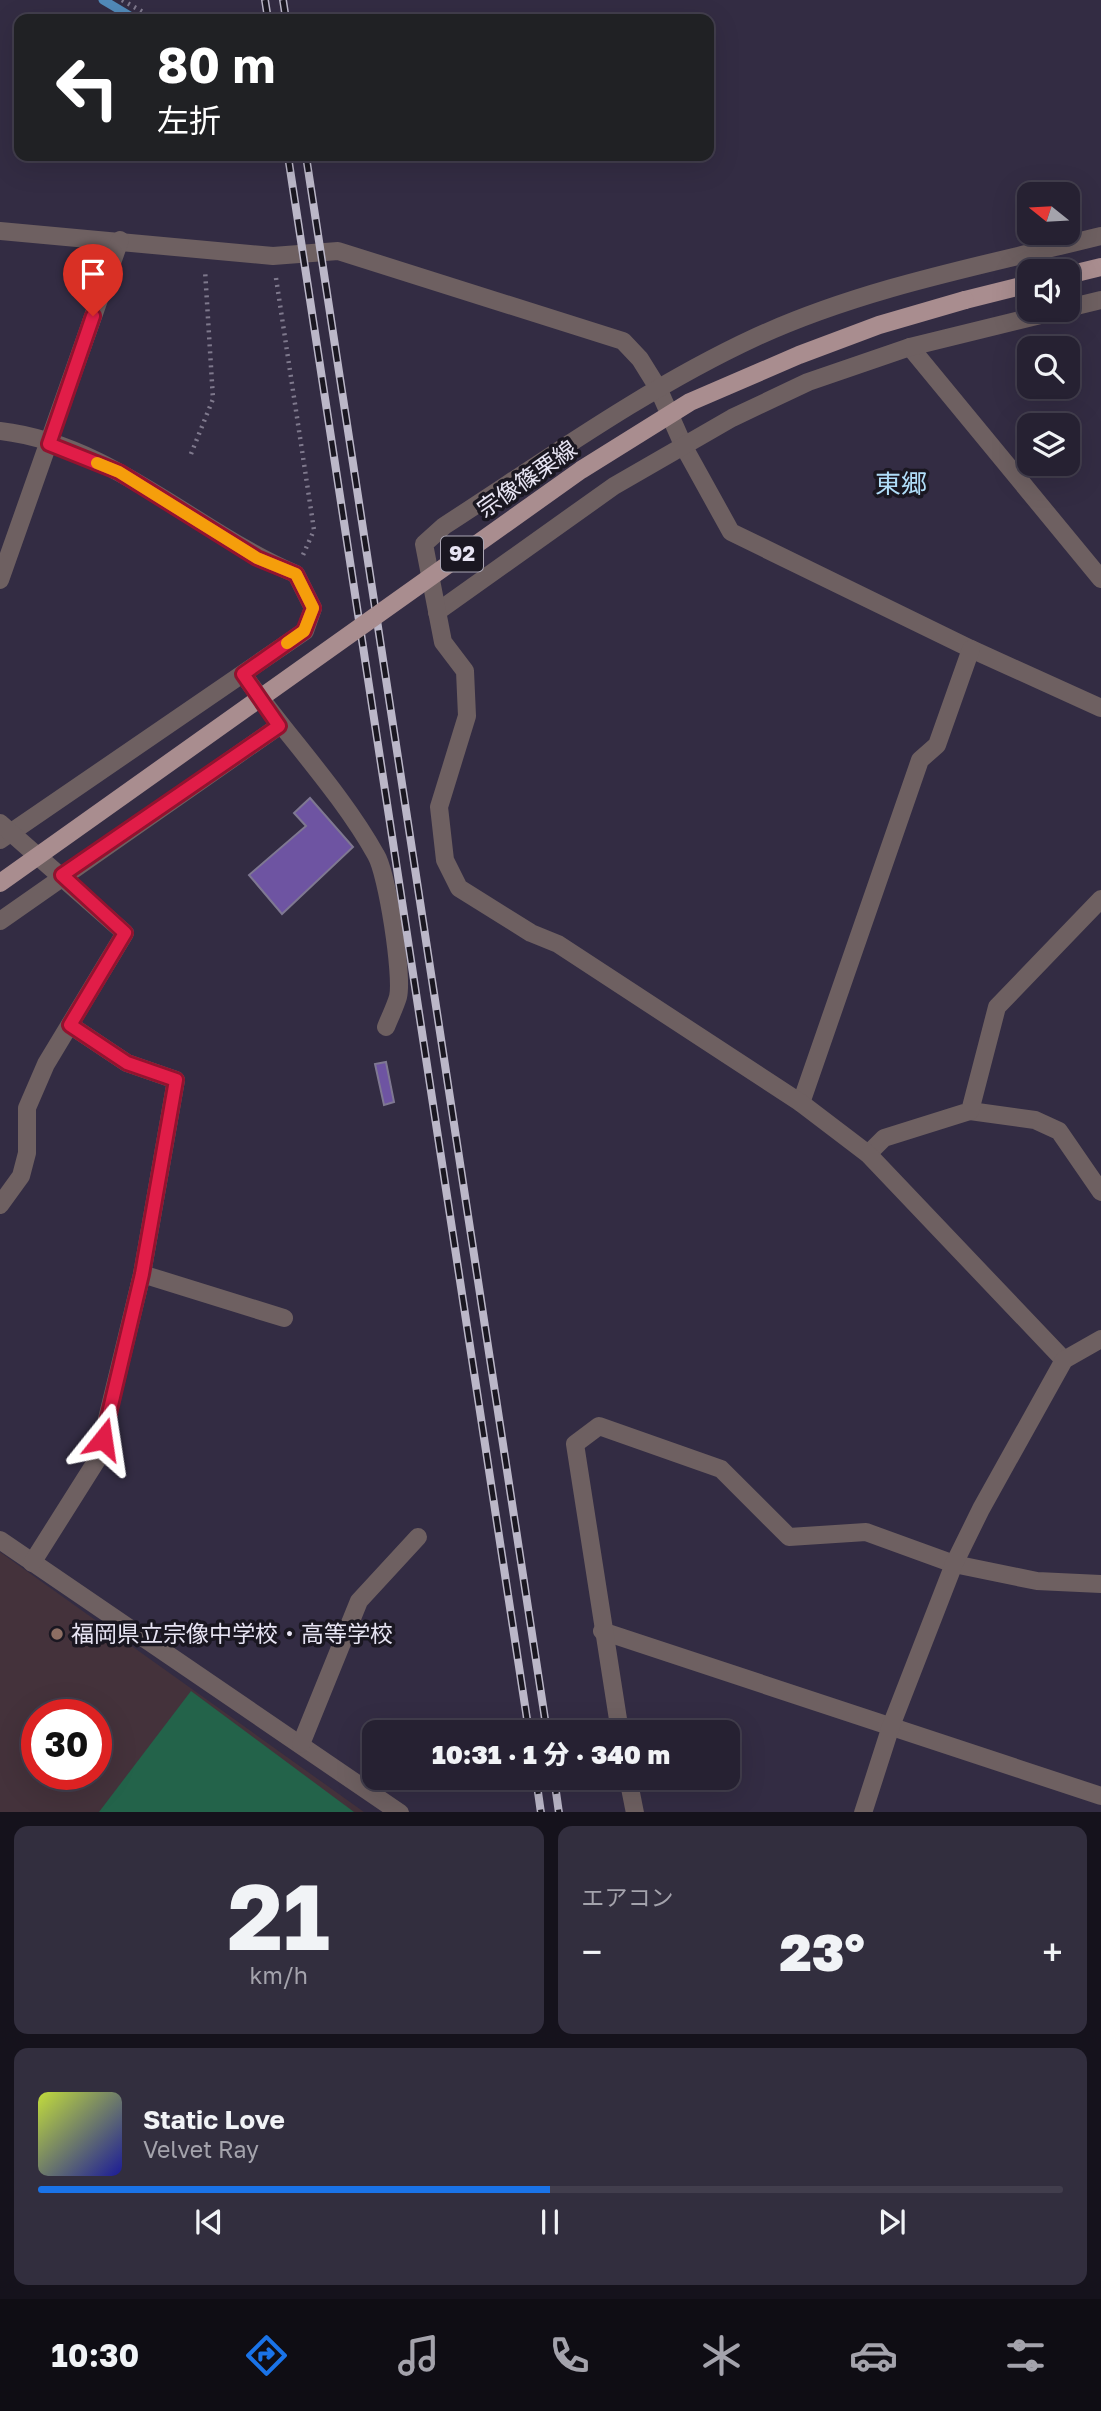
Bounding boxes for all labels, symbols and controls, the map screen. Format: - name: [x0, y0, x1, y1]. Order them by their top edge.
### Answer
- text: 80 m: [157, 35, 275, 94]
- icon: left: [42, 42, 133, 133]
- text: 左折: [157, 101, 221, 139]
- north arrow: [1017, 182, 1080, 245]
- map controls: [1017, 182, 1080, 476]
- pin: [63, 244, 123, 316]
- icon: arrive: [74, 255, 112, 293]
- button: sound: [1017, 259, 1080, 322]
- button: search: [1017, 336, 1080, 399]
- button: layers: [1017, 413, 1080, 476]
- street label: 宗像篠栗線: [471, 434, 582, 523]
- district label: 東郷: [875, 468, 927, 499]
- road number: 92: [441, 536, 483, 572]
- position arrow: [66, 1402, 140, 1476]
- place label: 福岡県立宗像中学校・高等学校: [71, 1619, 393, 1647]
- marker: 福岡県立宗像中学校・高等学校: [49, 1626, 65, 1642]
- speed limit sign: 30: [21, 1699, 112, 1790]
- text: 10:31 · 1 分 · 340 m: [432, 1739, 670, 1770]
- text: 21: [228, 1861, 330, 1970]
- text: エアコン: [582, 1883, 674, 1911]
- text: 23°: [780, 1920, 865, 1982]
- text: −: [582, 1929, 602, 1974]
- text: +: [1042, 1929, 1063, 1974]
- text: km/h: [249, 1961, 308, 1989]
- text: Static Love: [143, 2104, 285, 2135]
- text: Velvet Ray: [143, 2135, 259, 2163]
- icon: previous: [190, 2203, 228, 2241]
- icon: pause: [531, 2203, 569, 2241]
- icon: next: [873, 2203, 911, 2241]
- icon: directions: [242, 2331, 291, 2380]
- icon: music: [394, 2331, 443, 2380]
- icon: phone: [545, 2331, 594, 2380]
- icon: climate: [697, 2331, 746, 2380]
- icon: car: [849, 2331, 898, 2380]
- icon: filters: [1001, 2331, 1050, 2380]
- text: 10:30: [51, 2336, 139, 2374]

